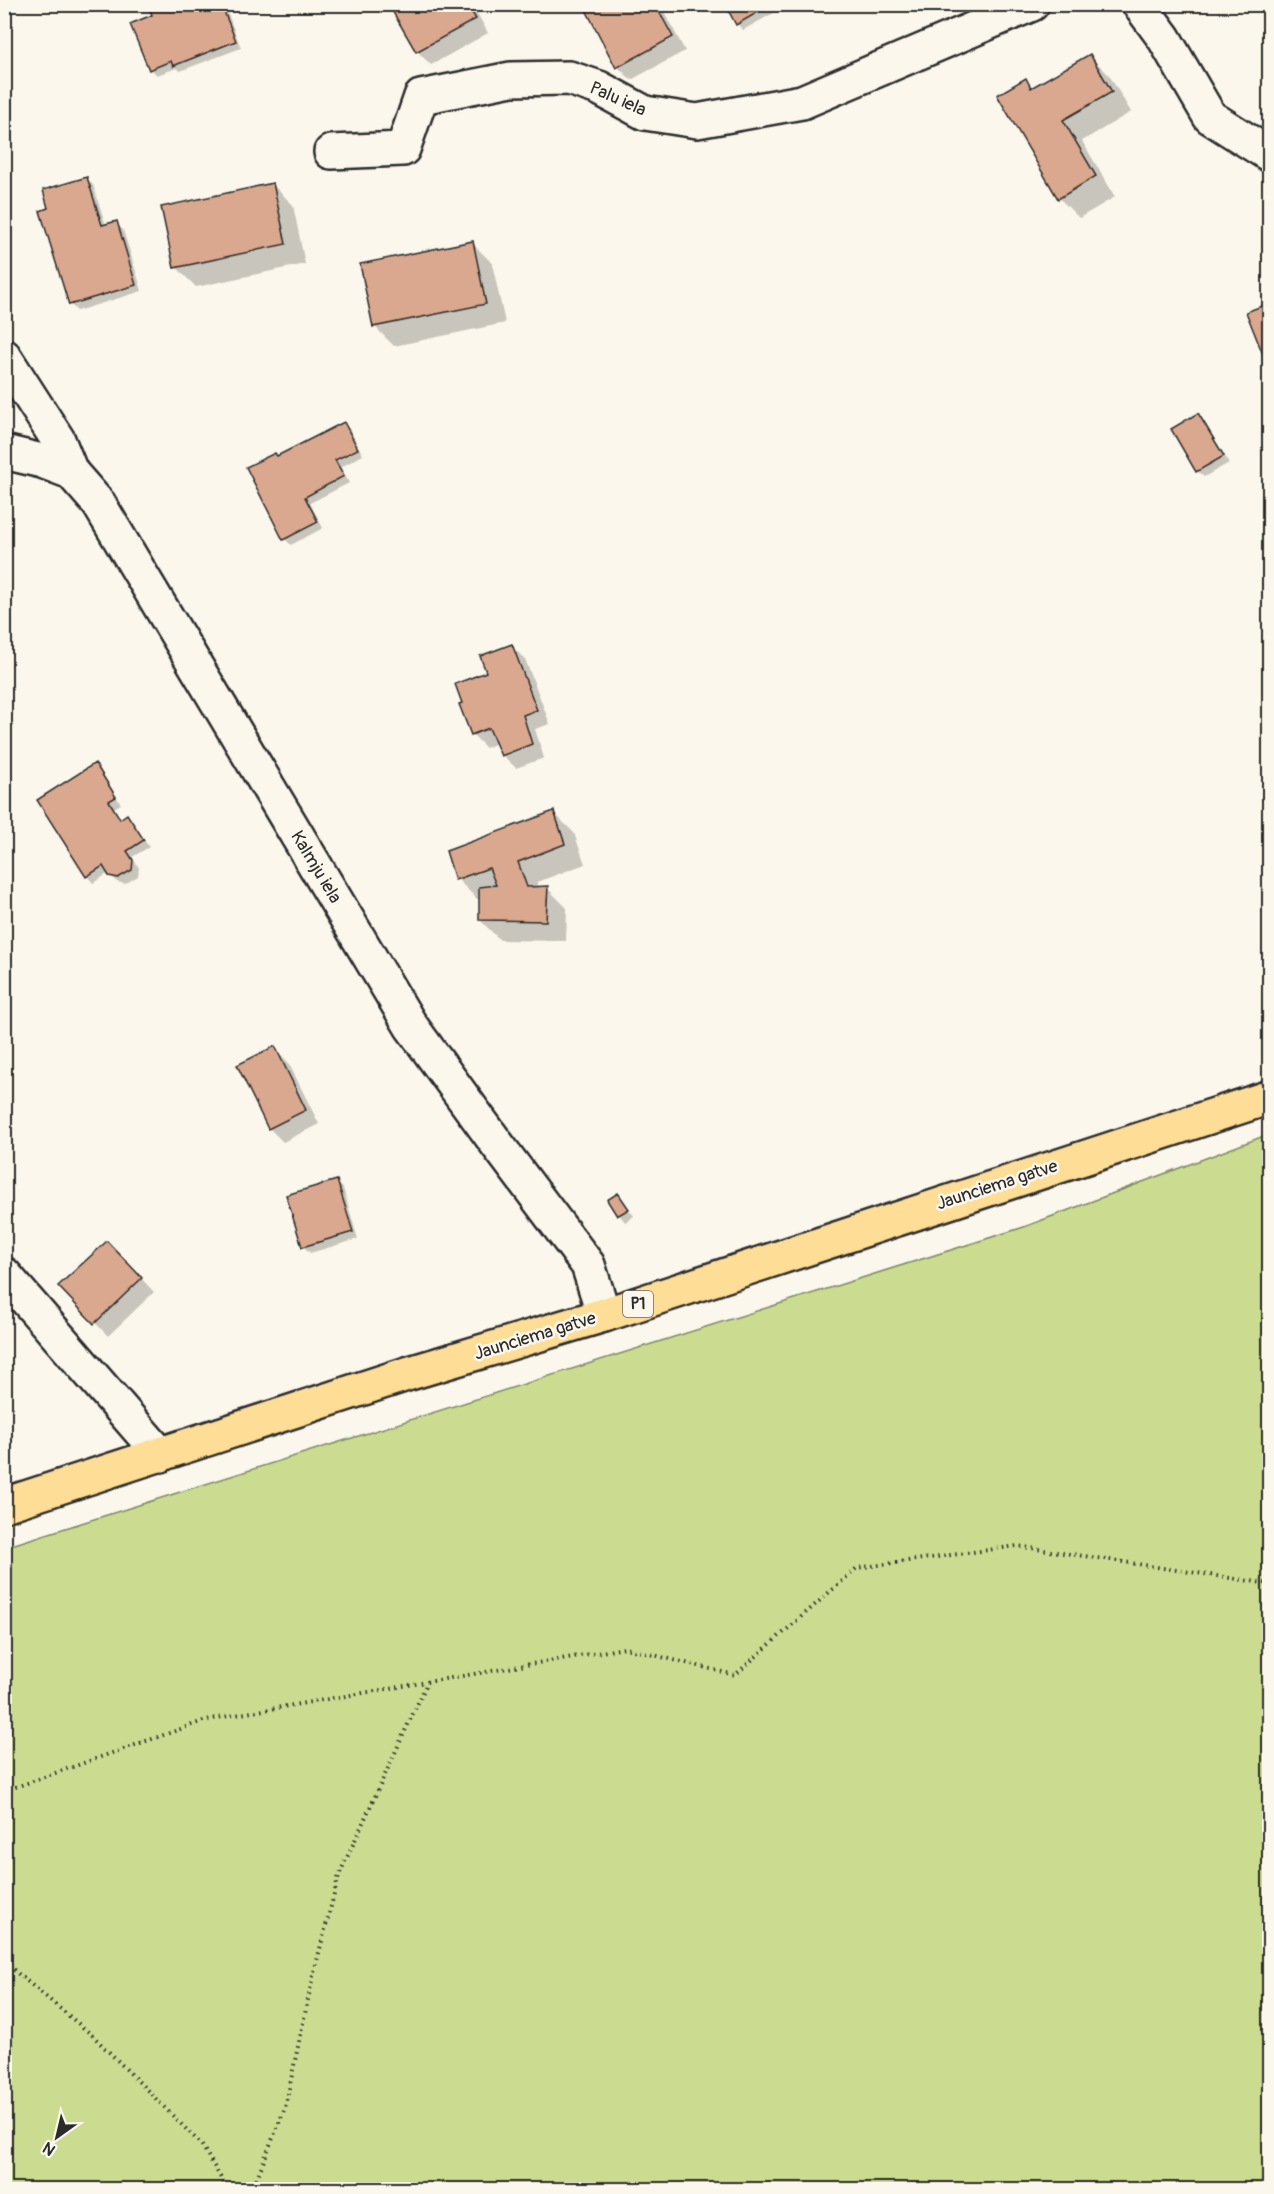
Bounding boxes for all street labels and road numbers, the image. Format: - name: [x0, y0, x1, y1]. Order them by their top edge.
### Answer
- street label: Palu iela: [586, 76, 650, 122]
- street label: Kalmju iela: [285, 826, 347, 908]
- street label: Jaunciema gatve: [933, 1155, 1061, 1215]
- road number: P1: [623, 1291, 653, 1317]
- street label: Jaunciema gatve: [471, 1307, 599, 1365]

